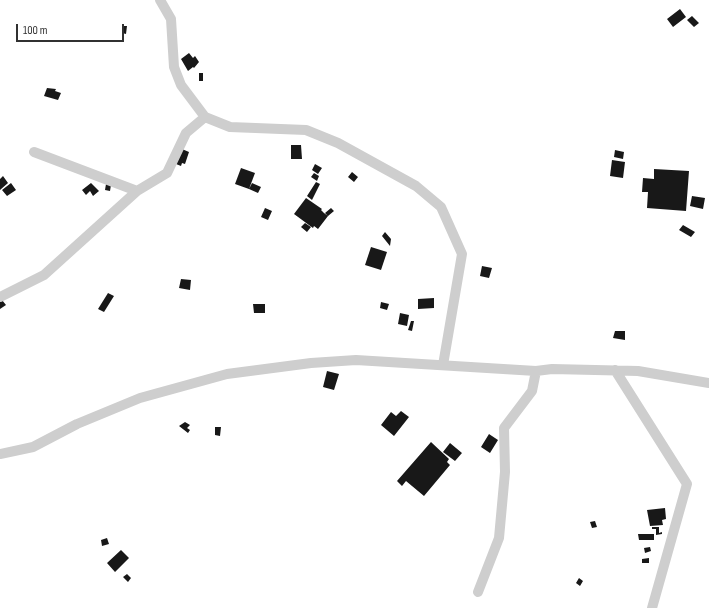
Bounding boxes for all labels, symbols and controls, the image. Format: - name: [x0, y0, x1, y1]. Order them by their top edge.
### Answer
- scale bar: [18, 16, 126, 42]
- text: 100 m: [23, 23, 48, 38]

